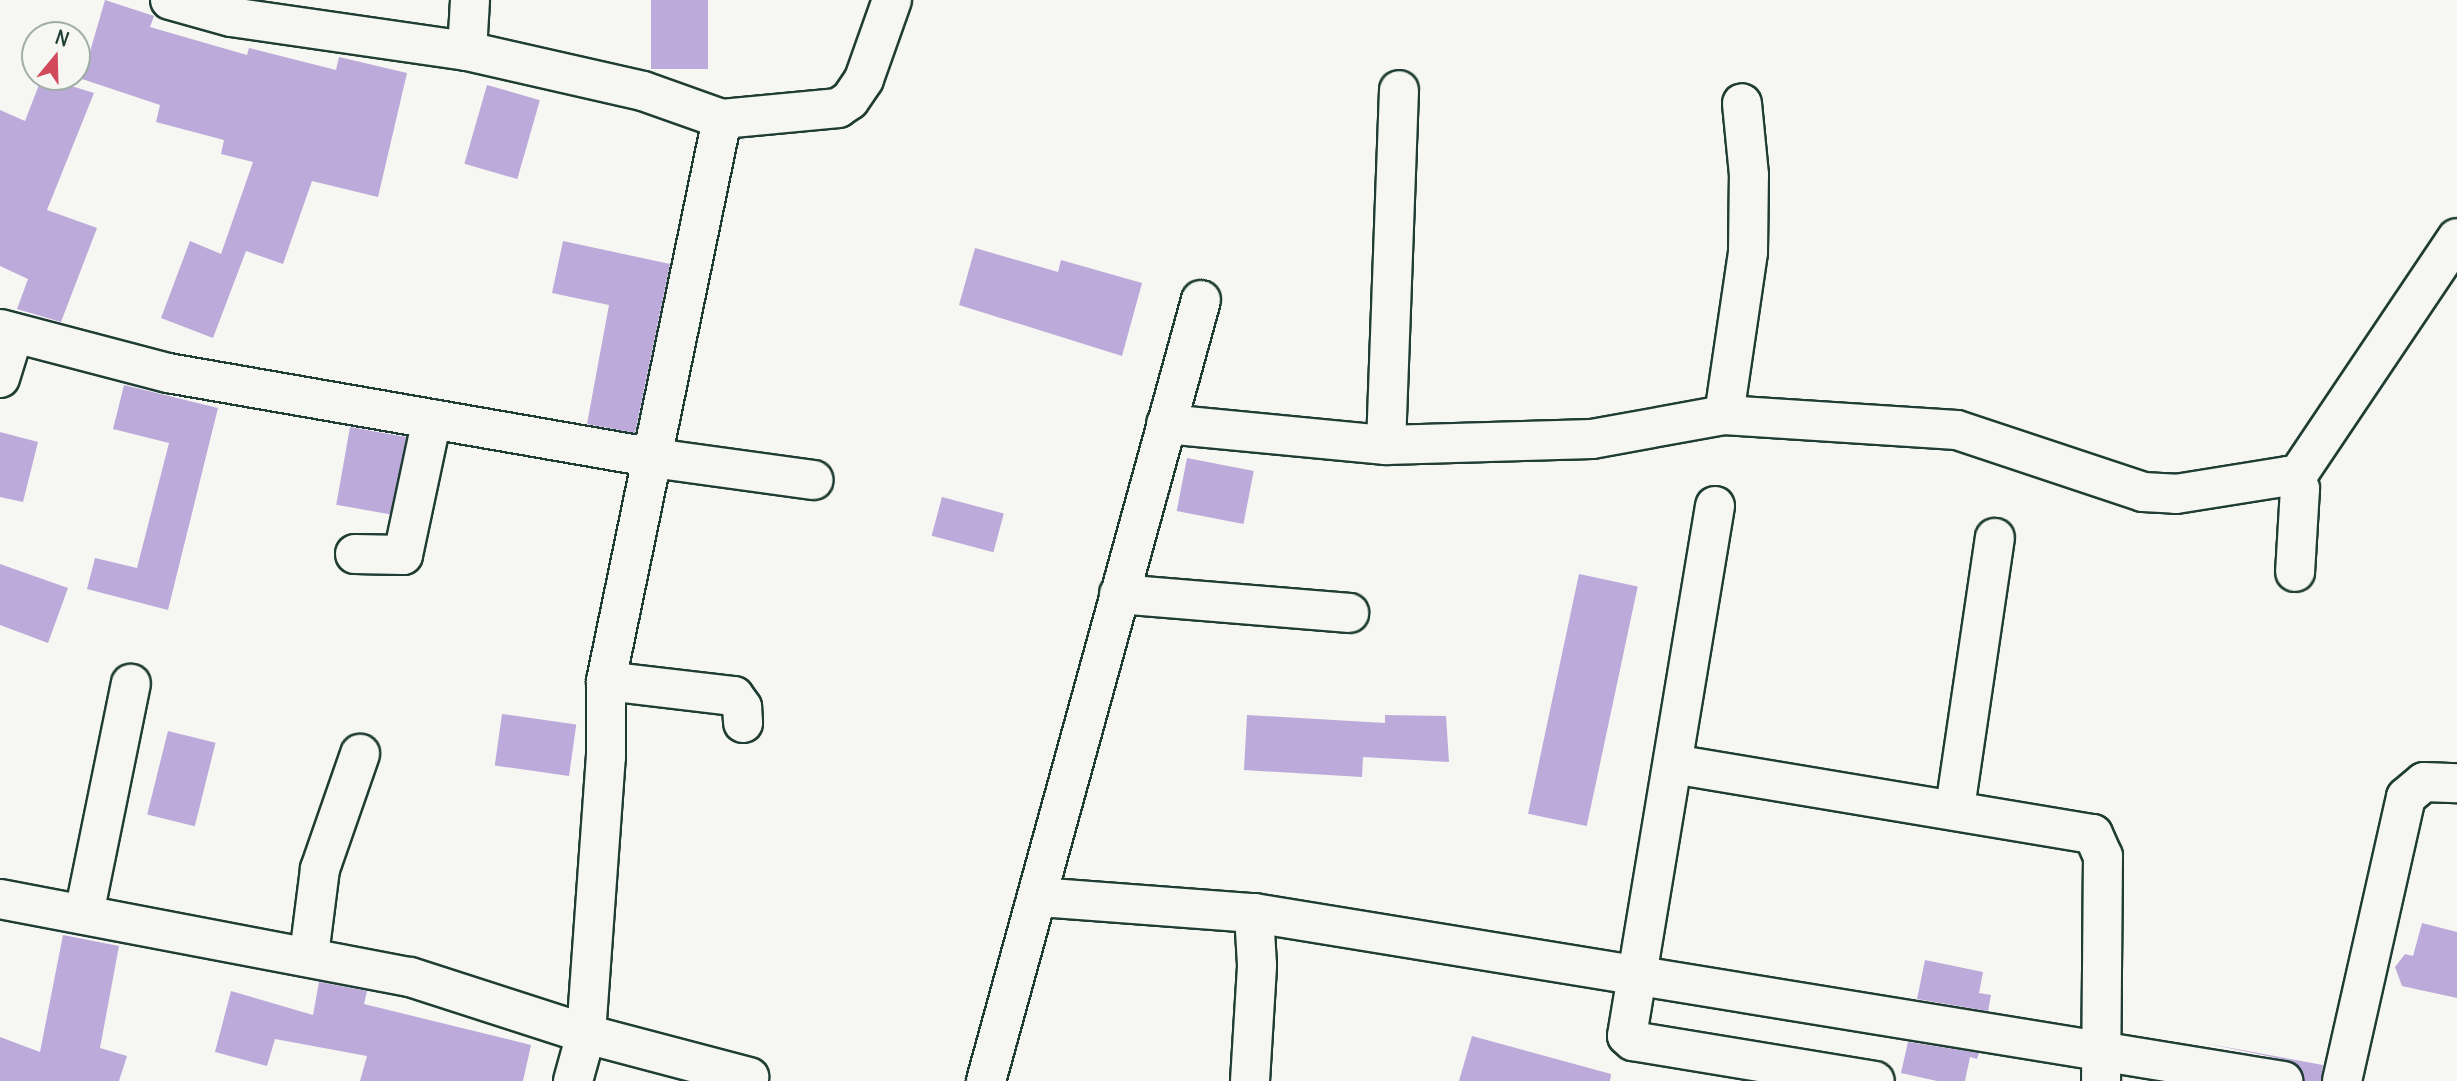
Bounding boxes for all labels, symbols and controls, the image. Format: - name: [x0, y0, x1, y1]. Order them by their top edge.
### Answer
- north arrow: [21, 21, 91, 91]
- text: N: [52, 25, 72, 52]

